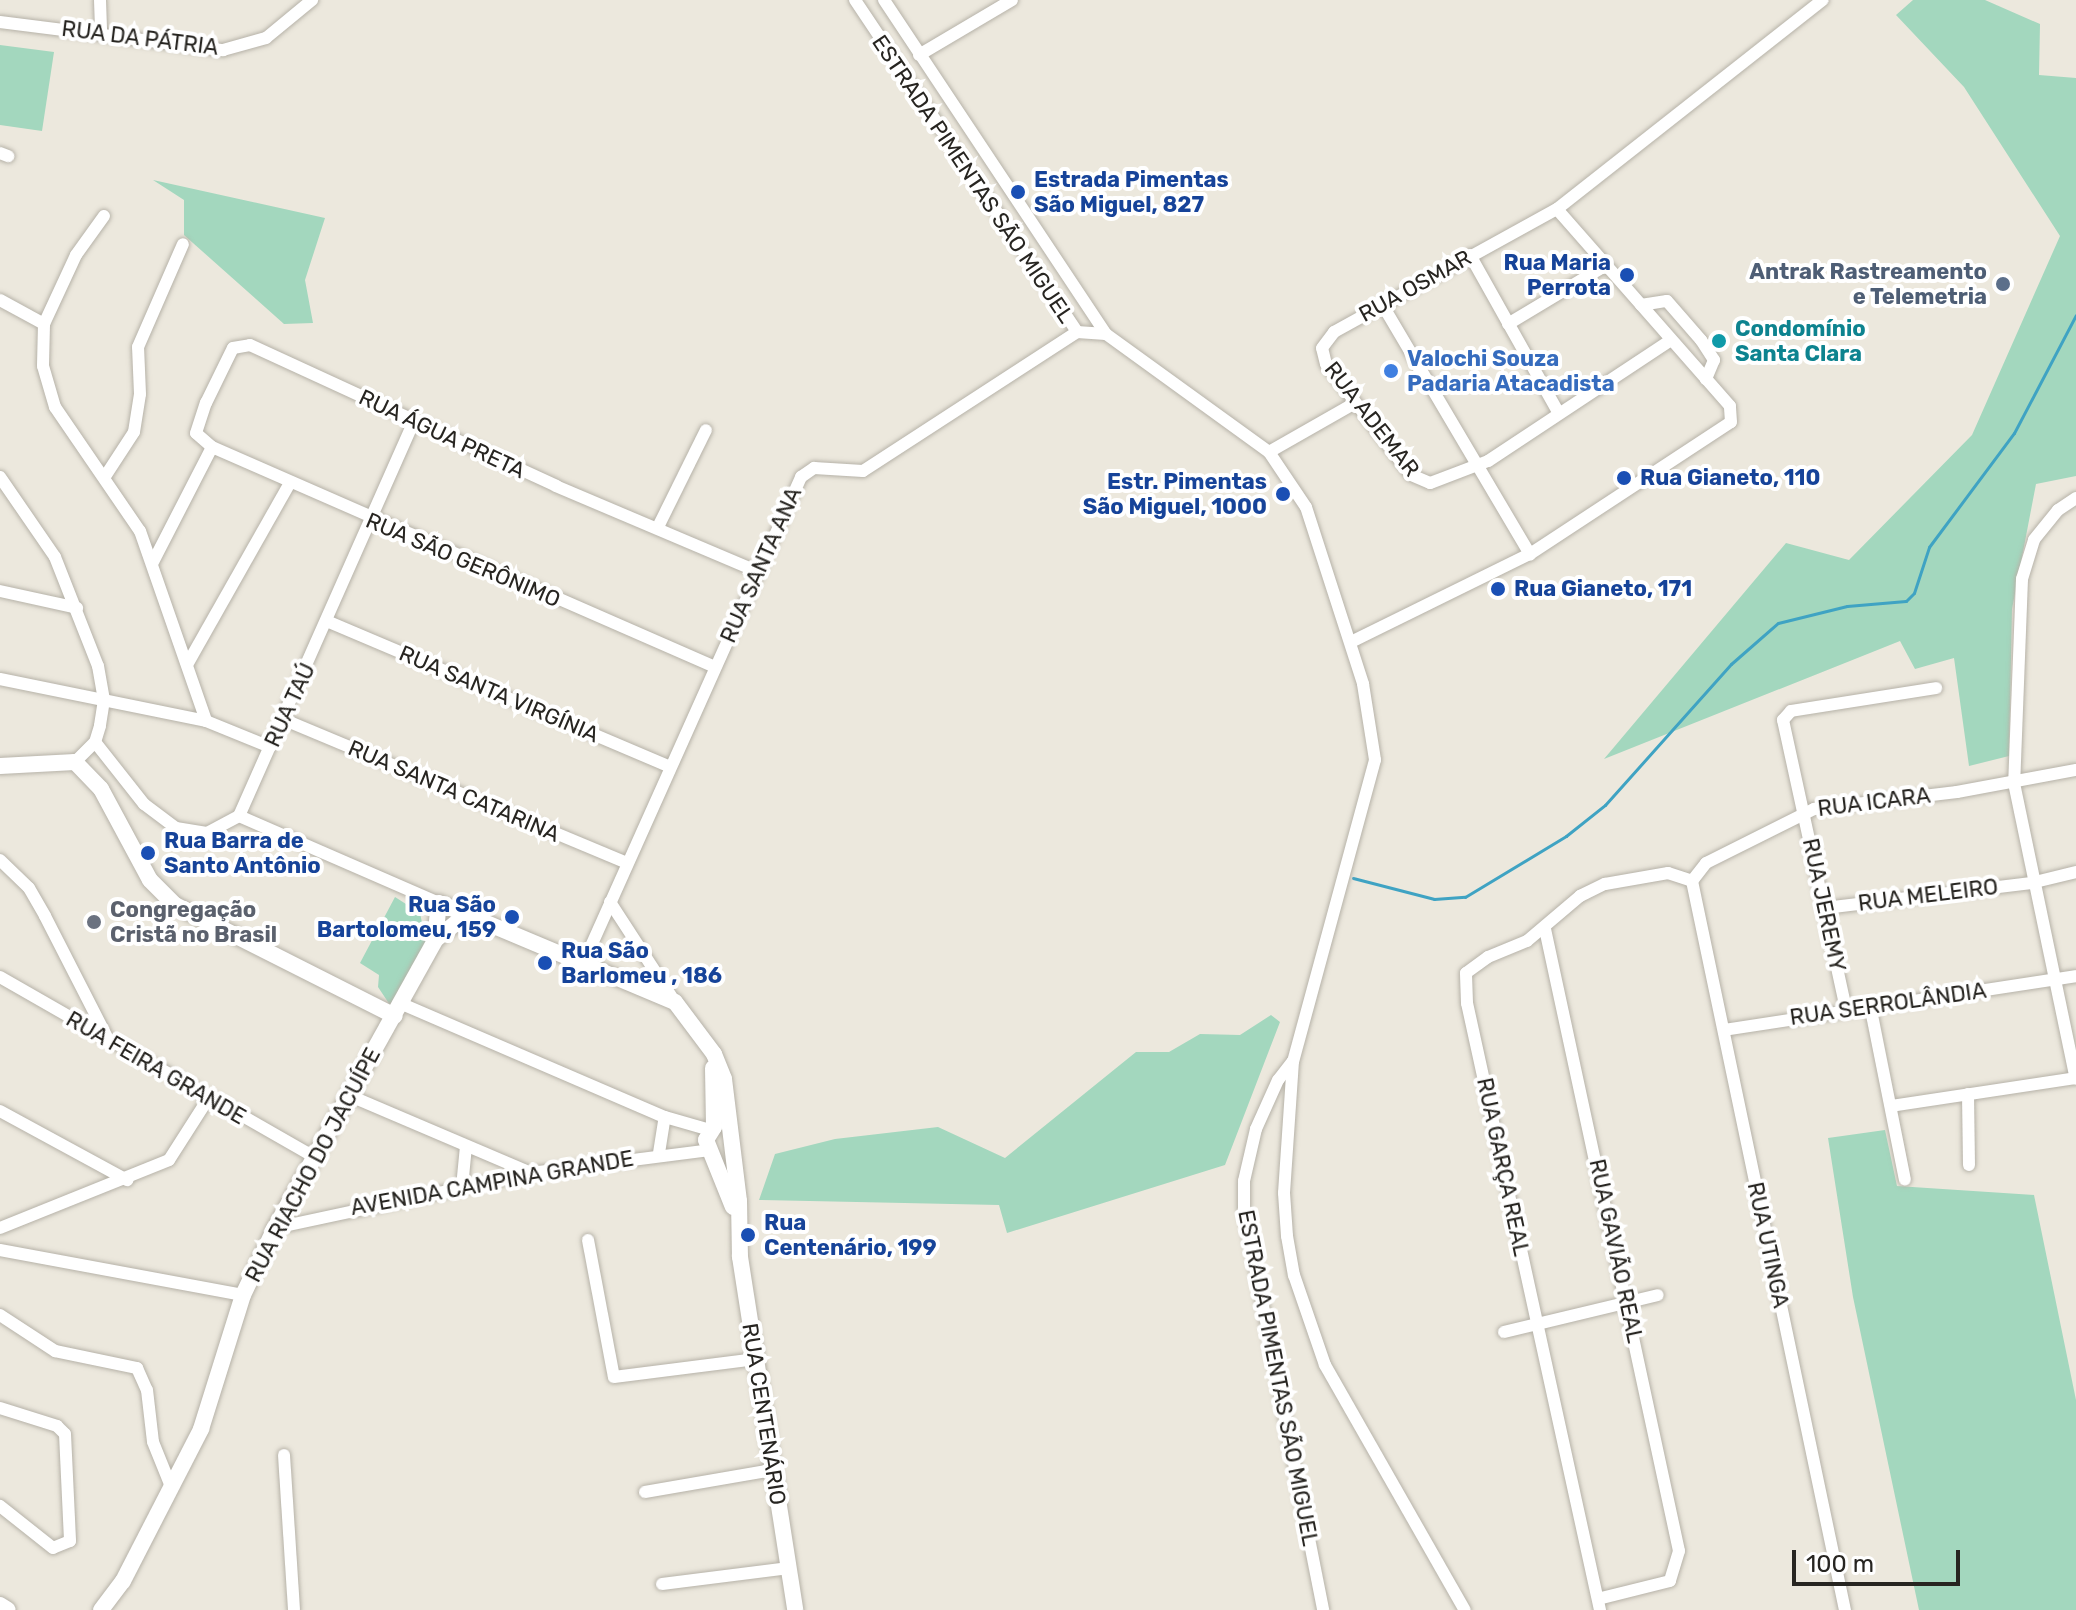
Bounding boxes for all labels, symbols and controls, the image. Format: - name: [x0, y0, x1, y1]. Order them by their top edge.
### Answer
- street label: RUA DA PÁTRIA: [60, 15, 220, 61]
- street label: ESTRADA PIMENTAS SÃO MIGUEL: [866, 30, 1080, 328]
- place label: Estrada Pimentas São Miguel, 827: [1034, 166, 1229, 218]
- marker: Estrada Pimentas São Miguel, 827: [1009, 183, 1027, 201]
- street label: RUA OSMAR: [1354, 244, 1476, 328]
- place label: Rua Maria Perrota: [1504, 249, 1611, 300]
- place label: Antrak Rastreamento e Telemetria: [1749, 258, 1987, 310]
- marker: Rua Maria Perrota: [1618, 266, 1636, 284]
- marker: Antrak Rastreamento e Telemetria: [1994, 275, 2012, 293]
- place label: Condomínio Santa Clara: [1735, 315, 1866, 366]
- marker: Condomínio Santa Clara: [1710, 332, 1728, 350]
- place label: Valochi Souza Padaria Atacadista: [1407, 345, 1615, 396]
- street label: RUA ADEMAR: [1319, 356, 1425, 482]
- marker: Valochi Souza Padaria Atacadista: [1382, 362, 1400, 380]
- street label: RUA ÁGUA PRETA: [354, 384, 530, 484]
- place label: Rua Gianeto, 110: [1640, 465, 1821, 491]
- place label: Estr. Pimentas São Miguel, 1000: [1083, 468, 1267, 520]
- marker: Rua Gianeto, 110: [1615, 469, 1633, 487]
- street label: RUA SANTA ANA: [715, 482, 807, 648]
- marker: Estr. Pimentas São Miguel, 1000: [1274, 485, 1292, 503]
- street label: RUA SÃO GERÔNIMO: [362, 507, 564, 613]
- place label: Rua Gianeto, 171: [1514, 576, 1692, 602]
- marker: Rua Gianeto, 171: [1489, 580, 1507, 598]
- street label: RUA SANTA VIRGÍNIA: [394, 640, 604, 748]
- street label: RUA TAÚ: [259, 658, 321, 752]
- street label: RUA SANTA CATARINA: [344, 734, 564, 848]
- street label: RUA ICARA: [1816, 782, 1932, 822]
- place label: Rua Barra de Santo Antônio: [164, 827, 321, 878]
- street label: RUA JEREMY: [1797, 836, 1851, 974]
- marker: Rua Barra de Santo Antônio: [139, 844, 157, 862]
- street label: RUA MELEIRO: [1856, 873, 2000, 917]
- place label: Rua São Bartolomeu, 159: [317, 891, 496, 942]
- place label: Congregação Cristã no Brasil: [110, 896, 277, 948]
- marker: Rua São Bartolomeu, 159: [503, 908, 521, 926]
- marker: Congregação Cristã no Brasil: [85, 913, 103, 931]
- place label: Rua São Barlomeu , 186: [561, 937, 722, 988]
- marker: Rua São Barlomeu , 186: [536, 954, 554, 972]
- street label: RUA SERROLÂNDIA: [1788, 977, 1988, 1031]
- street label: RUA FEIRA GRANDE: [61, 1005, 251, 1131]
- street label: RUA RIACHO DO JACUÍPE: [240, 1043, 386, 1287]
- street label: RUA GARÇA REAL: [1471, 1075, 1535, 1259]
- street label: AVENIDA CAMPINA GRANDE: [348, 1145, 636, 1221]
- street label: RUA GAVIÃO REAL: [1584, 1156, 1648, 1346]
- street label: RUA UTINGA: [1742, 1179, 1794, 1311]
- street label: ESTRADA PIMENTAS SÃO MIGUEL: [1232, 1207, 1324, 1549]
- place label: Rua Centenário, 199: [764, 1209, 937, 1260]
- marker: Rua Centenário, 199: [739, 1226, 757, 1244]
- street label: RUA CENTENÁRIO: [737, 1321, 791, 1507]
- scale bar: [1796, 1534, 1964, 1584]
- text: 100 m: [1806, 1550, 1874, 1578]

